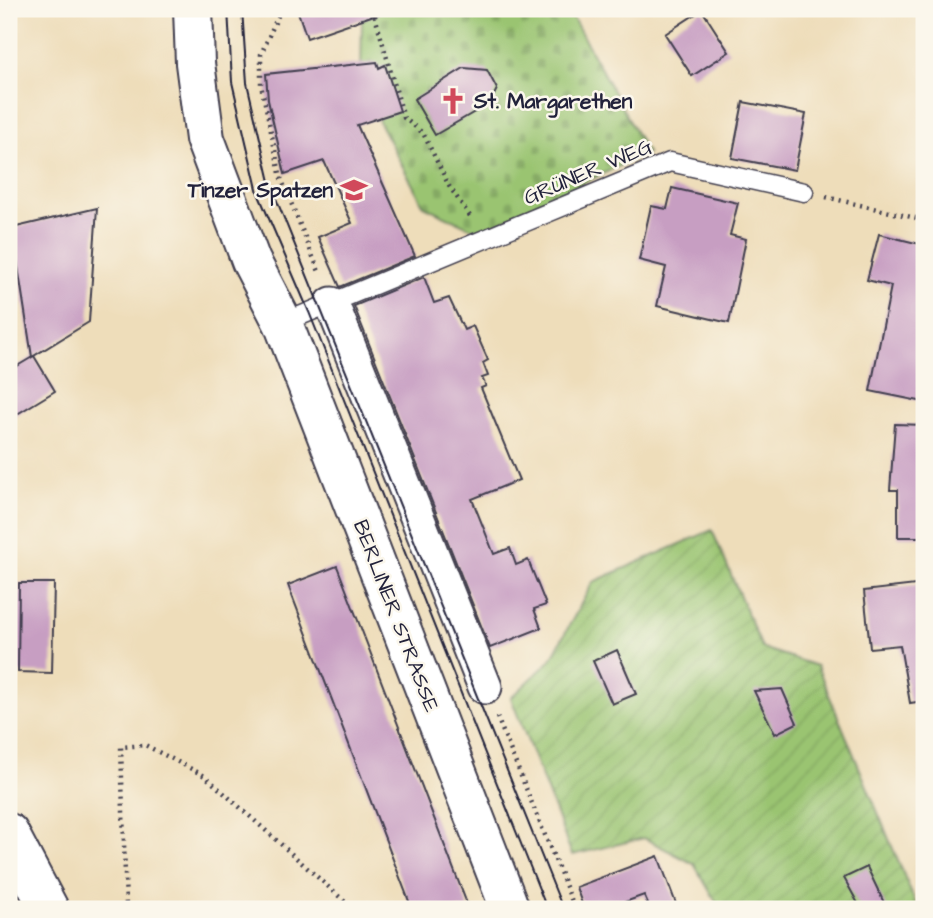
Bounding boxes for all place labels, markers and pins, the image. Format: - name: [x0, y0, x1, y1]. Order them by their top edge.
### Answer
- church icon: St. Margarethen: [438, 86, 468, 116]
- place label: St. Margarethen: [473, 87, 633, 118]
- school or university icon: Tinzer Spatzen: [339, 175, 369, 205]
- place label: Tinzer Spatzen: [187, 176, 333, 206]

